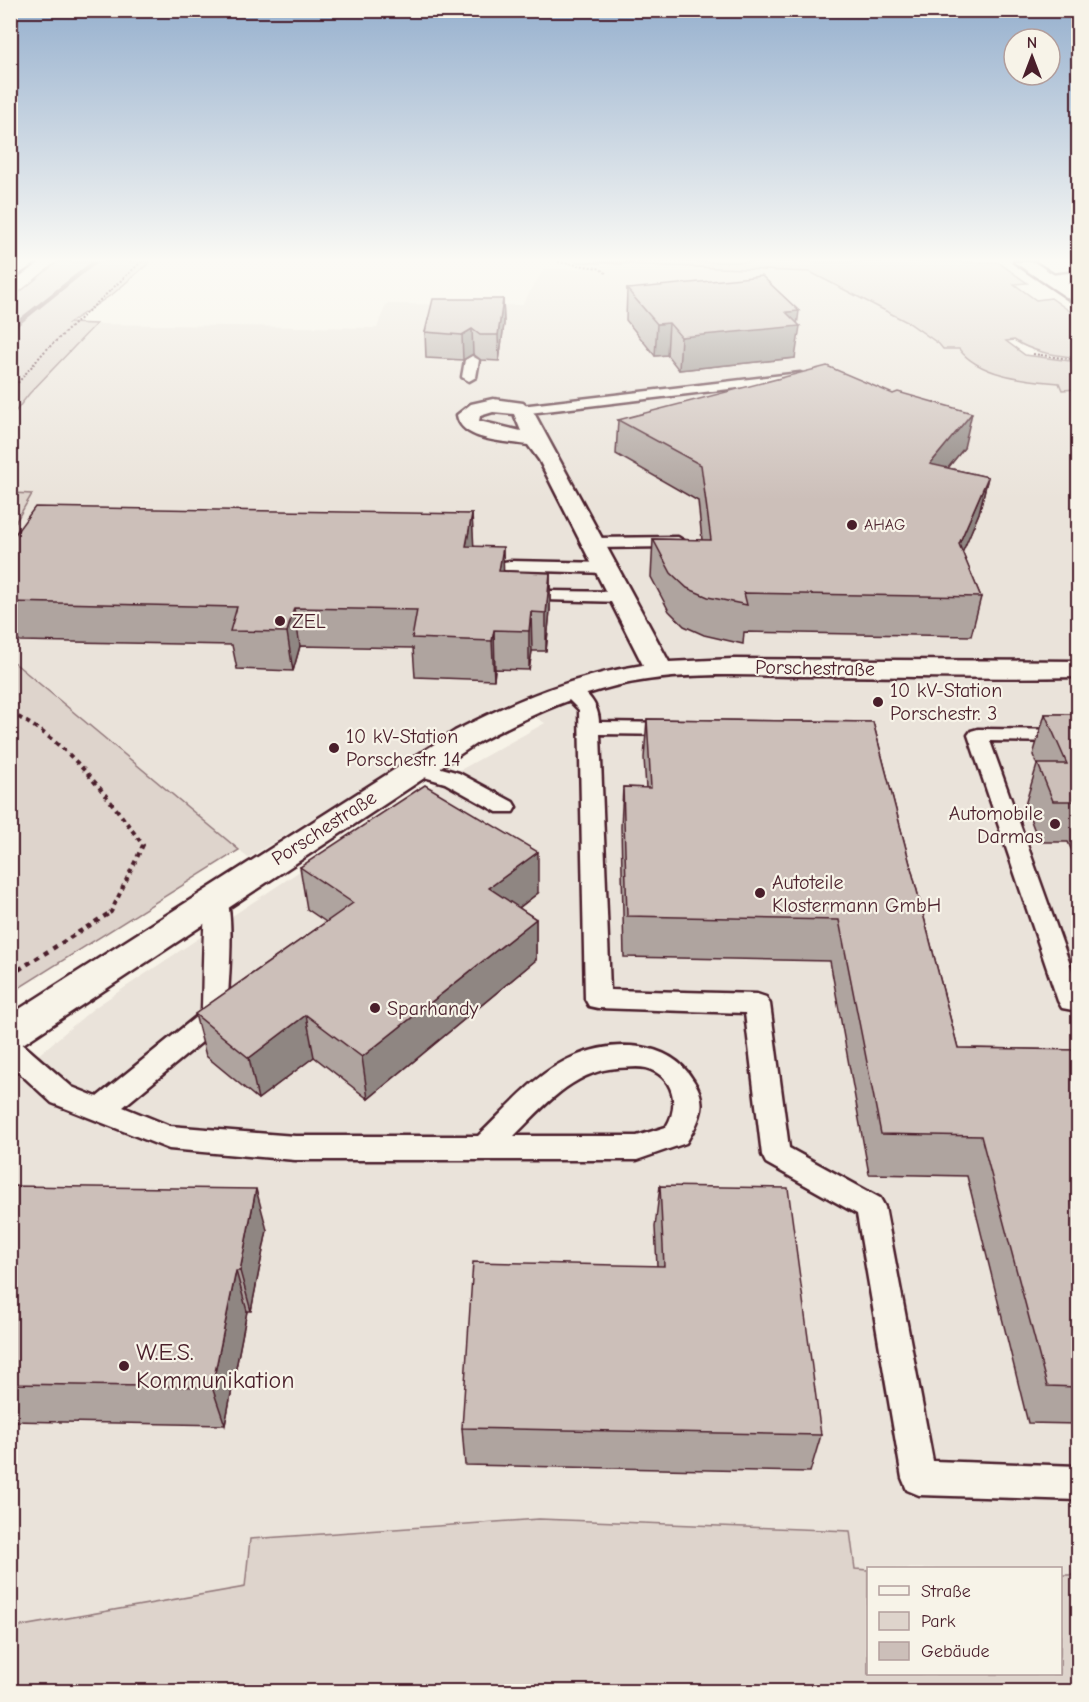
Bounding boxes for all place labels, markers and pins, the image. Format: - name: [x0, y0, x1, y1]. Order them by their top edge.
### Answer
- place label: AHAG: [864, 516, 906, 534]
- marker: AHAG: [845, 518, 859, 532]
- place label: ZEL: [292, 610, 326, 633]
- marker: ZEL: [273, 614, 287, 628]
- place label: 10 kV-Station Porschestr. 3: [890, 679, 1002, 725]
- marker: 10 kV-Station Porschestr. 3: [871, 695, 885, 709]
- place label: 10 kV-Station Porschestr. 14: [346, 725, 461, 771]
- marker: 10 kV-Station Porschestr. 14: [327, 741, 341, 755]
- place label: Automobile Darmas: [949, 802, 1043, 848]
- marker: Automobile Darmas: [1048, 817, 1062, 831]
- place label: Autoteile Klostermann GmbH: [772, 871, 941, 917]
- marker: Autoteile Klostermann GmbH: [753, 886, 767, 900]
- place label: Sparhandy: [387, 997, 479, 1020]
- marker: Sparhandy: [368, 1001, 382, 1015]
- place label: W.E.S. Kommunikation: [136, 1338, 295, 1394]
- marker: W.E.S. Kommunikation: [117, 1359, 131, 1373]

